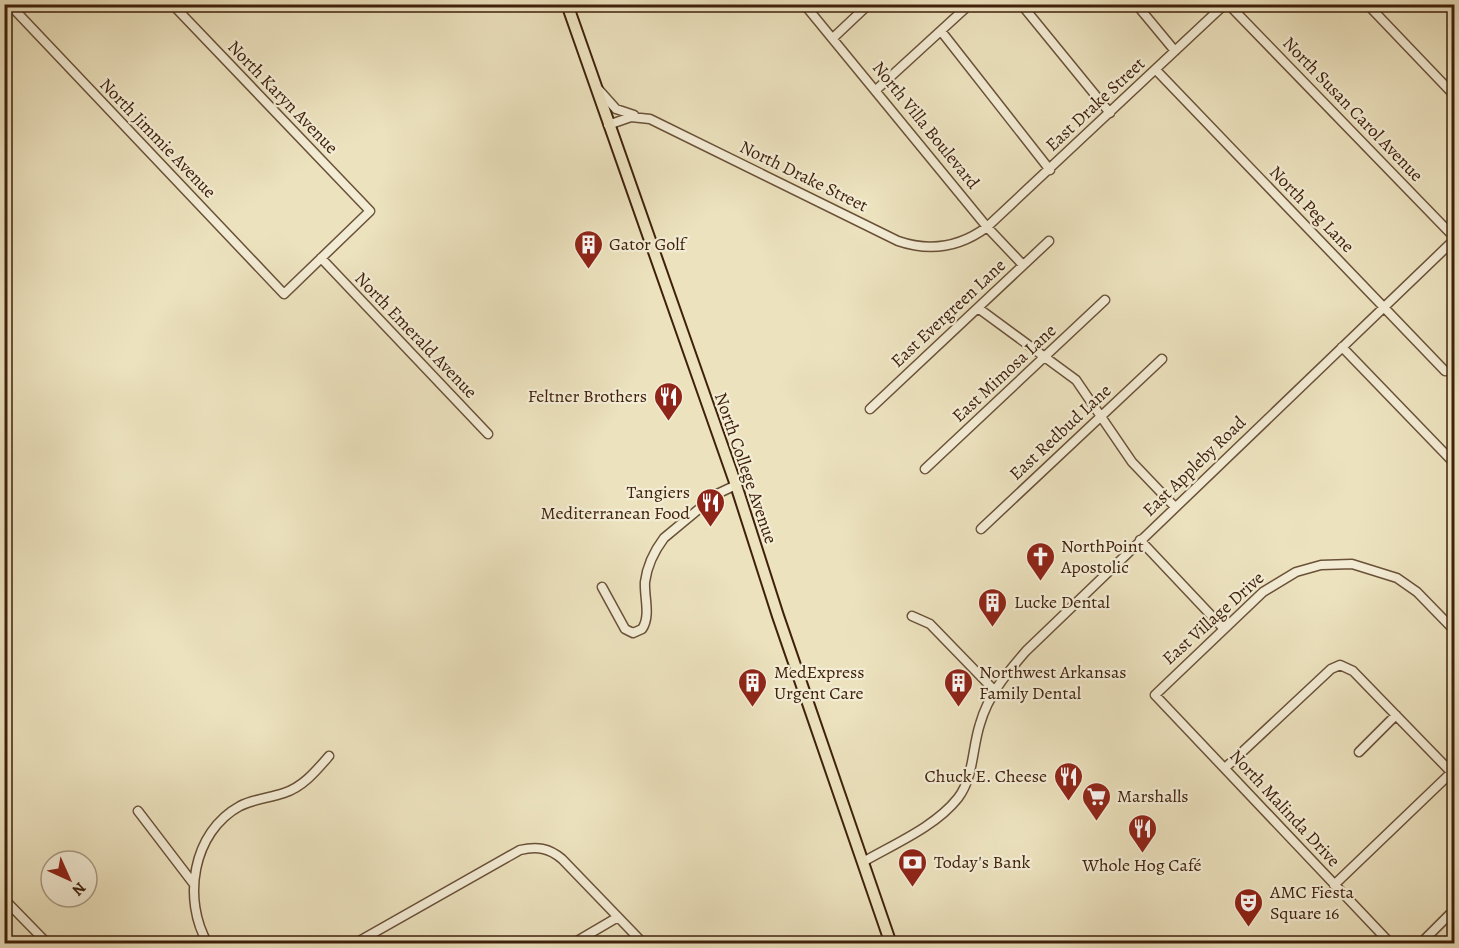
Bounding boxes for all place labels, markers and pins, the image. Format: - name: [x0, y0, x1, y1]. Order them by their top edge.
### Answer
- building icon: Gator Golf: [572, 228, 604, 270]
- place label: Gator Golf: [609, 232, 689, 256]
- restaurant icon: Feltner Brothers: [652, 380, 684, 422]
- place label: Feltner Brothers: [528, 384, 647, 408]
- place label: Tangiers Mediterranean Food: [541, 480, 690, 525]
- restaurant icon: Tangiers Mediterranean Food: [695, 486, 727, 528]
- place label: NorthPoint Apostolic: [1060, 534, 1144, 579]
- church icon: NorthPoint Apostolic: [1024, 540, 1056, 582]
- building icon: Lucke Dental: [977, 586, 1009, 628]
- place label: Lucke Dental: [1014, 590, 1111, 614]
- place label: MedExpress Urgent Care: [774, 660, 865, 705]
- place label: Northwest Arkansas Family Dental: [979, 660, 1127, 705]
- building icon: MedExpress Urgent Care: [737, 666, 769, 708]
- building icon: Northwest Arkansas Family Dental: [942, 666, 974, 708]
- restaurant icon: Chuck E. Cheese: [1052, 760, 1084, 802]
- place label: Chuck E. Cheese: [925, 764, 1047, 788]
- supermarket icon: Marshalls: [1080, 780, 1112, 822]
- place label: Marshalls: [1117, 784, 1189, 808]
- restaurant icon: Whole Hog Café: [1126, 812, 1158, 854]
- bank icon: Today's Bank: [897, 846, 929, 888]
- place label: Today's Bank: [934, 850, 1030, 874]
- place label: Whole Hog Café: [1081, 853, 1202, 877]
- place label: AMC Fiesta Square 16: [1269, 880, 1355, 925]
- theatre icon: AMC Fiesta Square 16: [1233, 886, 1265, 928]

